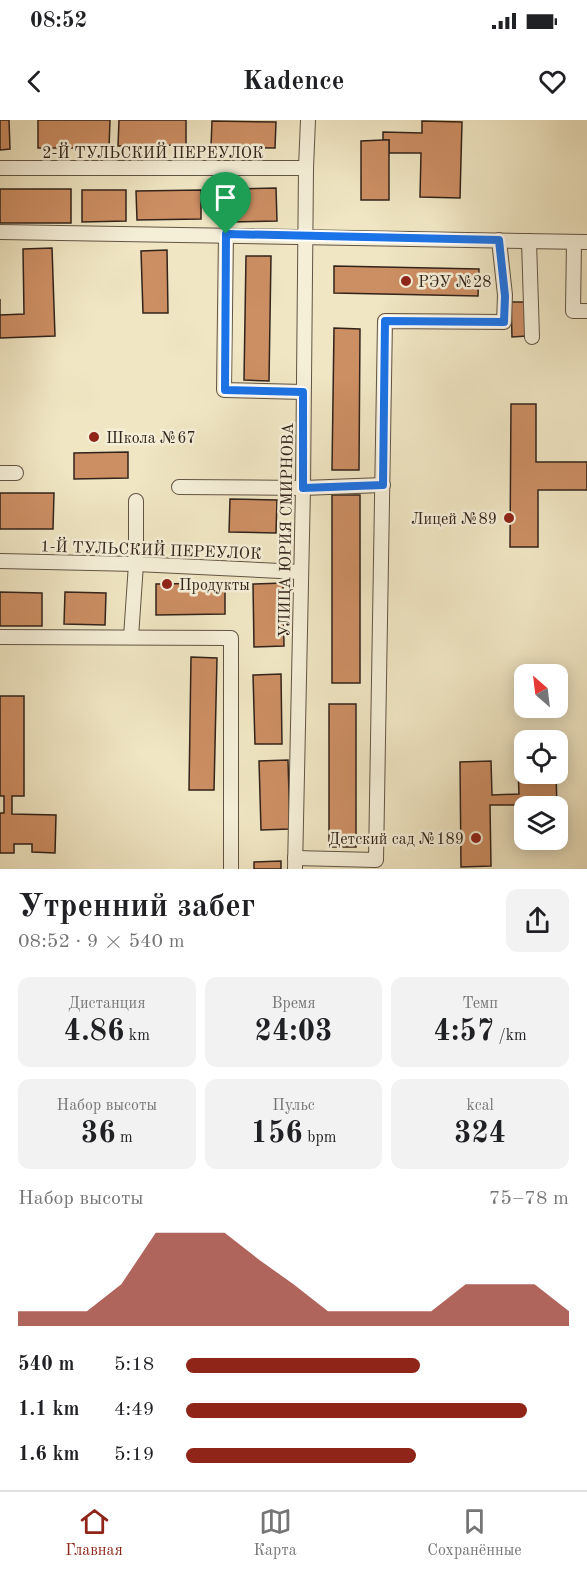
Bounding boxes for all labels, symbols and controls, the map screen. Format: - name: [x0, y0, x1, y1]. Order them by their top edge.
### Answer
- text: 08:52: [30, 10, 87, 32]
- icon: back: [18, 65, 51, 98]
- icon: heart: [536, 65, 569, 98]
- text: Kadence: [242, 68, 345, 95]
- street label: 2-Й ТУЛЬСКИЙ ПЕРЕУЛОК: [42, 142, 264, 162]
- pin: [200, 172, 251, 234]
- icon: arrive: [209, 181, 242, 214]
- marker: РЭУ №28: [399, 274, 413, 288]
- place label: РЭУ №28: [418, 275, 492, 291]
- street label: УЛИЦА ЮРИЯ СМИРНОВА: [277, 423, 297, 638]
- marker: Школа №67: [87, 430, 101, 444]
- place label: Школа №67: [106, 431, 196, 447]
- marker: Лицей №89: [502, 511, 516, 525]
- place label: Лицей №89: [411, 512, 497, 528]
- street label: 1-Й ТУЛЬСКИЙ ПЕРЕУЛОК: [40, 535, 262, 563]
- marker: Продукты: [160, 577, 174, 591]
- place label: Продукты: [179, 578, 250, 594]
- north arrow: [514, 664, 568, 718]
- map controls: [514, 664, 568, 850]
- button: locate: [514, 730, 568, 784]
- button: layers: [514, 796, 568, 850]
- marker: Детский сад №189: [469, 831, 483, 845]
- place label: Детский сад №189: [328, 832, 464, 848]
- button: share: [506, 889, 569, 952]
- text: Утренний забег: [18, 891, 255, 924]
- text: 08:52 · 9 × 540 m: [18, 932, 185, 952]
- text: Дистанция: [68, 996, 146, 1012]
- text: Время: [271, 996, 316, 1012]
- text: Темп: [462, 996, 498, 1012]
- text: 4.86: [64, 1017, 124, 1047]
- text: 24:03: [254, 1017, 332, 1047]
- text: 4:57: [434, 1017, 494, 1047]
- text: km: [124, 1028, 150, 1044]
- text: /km: [494, 1028, 527, 1044]
- text: Набор высоты: [57, 1098, 157, 1114]
- text: Пульс: [272, 1098, 315, 1114]
- text: kcal: [466, 1098, 494, 1114]
- text: 36: [81, 1119, 116, 1149]
- text: 156: [251, 1119, 303, 1149]
- text: 324: [454, 1119, 506, 1149]
- text: m: [116, 1130, 133, 1146]
- text: bpm: [303, 1130, 336, 1146]
- text: Набор высоты: [18, 1189, 144, 1209]
- text: 75–78 m: [489, 1189, 569, 1209]
- text: 540 m: [18, 1355, 74, 1375]
- text: 5:18: [114, 1355, 154, 1375]
- text: 1.1 km: [18, 1400, 80, 1420]
- text: 4:49: [114, 1400, 154, 1420]
- text: 1.6 km: [18, 1445, 80, 1465]
- text: 5:19: [114, 1445, 154, 1465]
- tab: Главная: [65, 1505, 123, 1561]
- tab: Карта: [253, 1505, 297, 1561]
- tab: Сохранённые: [427, 1505, 522, 1561]

